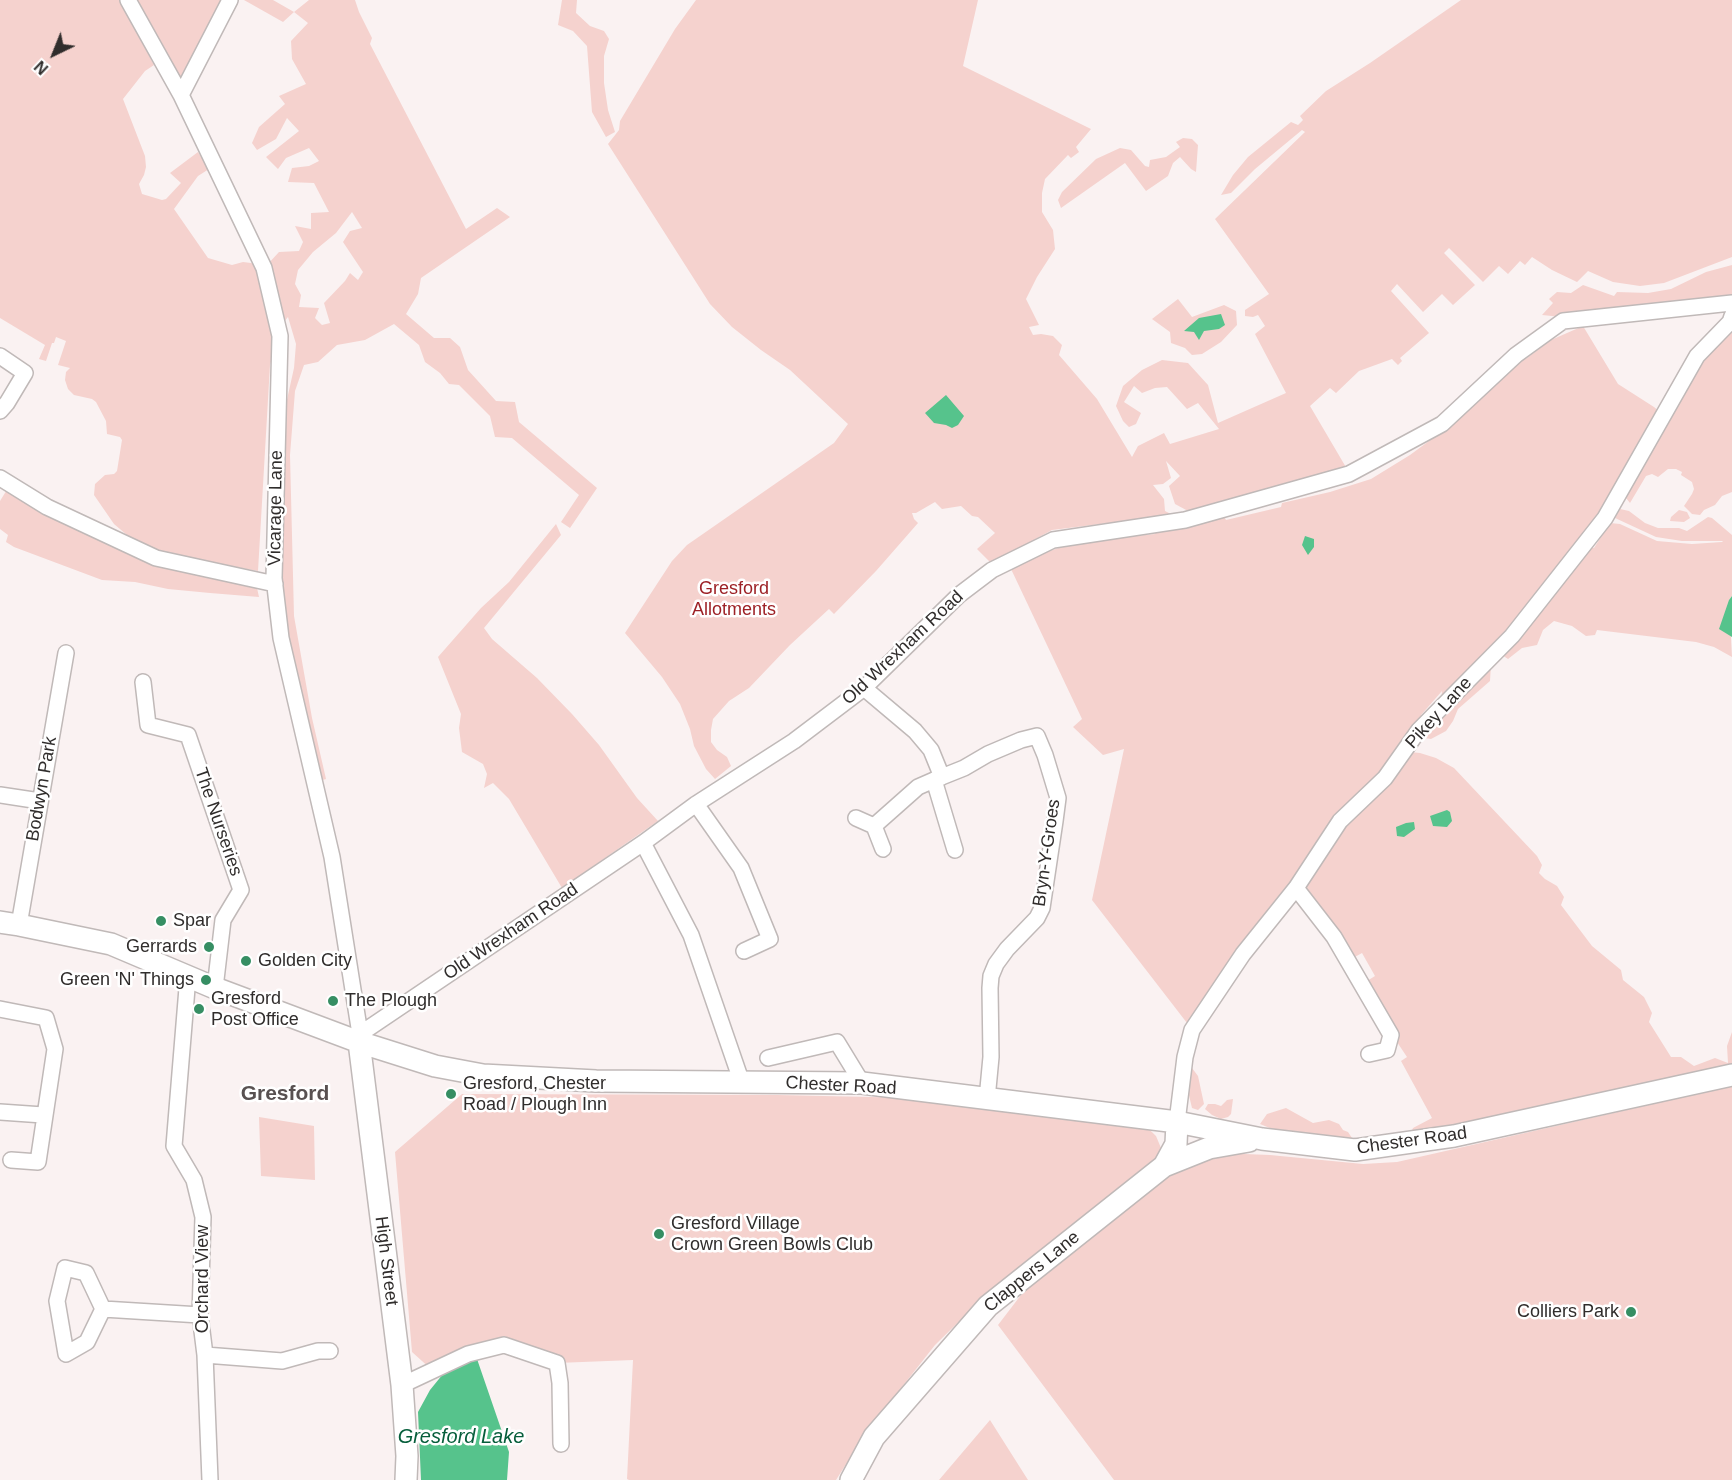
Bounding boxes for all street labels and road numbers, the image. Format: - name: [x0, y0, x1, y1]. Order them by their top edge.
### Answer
- street label: Vicarage Lane: [264, 450, 288, 566]
- street label: Old Wrexham Road: [838, 586, 968, 710]
- street label: Pikey Lane: [1401, 673, 1477, 753]
- street label: Bodwyn Park: [22, 735, 62, 843]
- street label: The Nurseries: [189, 765, 247, 879]
- street label: Bryn-Y-Groes: [1029, 798, 1065, 908]
- street label: Old Wrexham Road: [440, 879, 582, 985]
- street label: Chester Road: [785, 1072, 897, 1100]
- street label: Chester Road: [1356, 1123, 1468, 1159]
- street label: High Street: [370, 1215, 402, 1307]
- street label: Orchard View: [192, 1225, 214, 1333]
- street label: Clappers Lane: [980, 1227, 1084, 1317]

